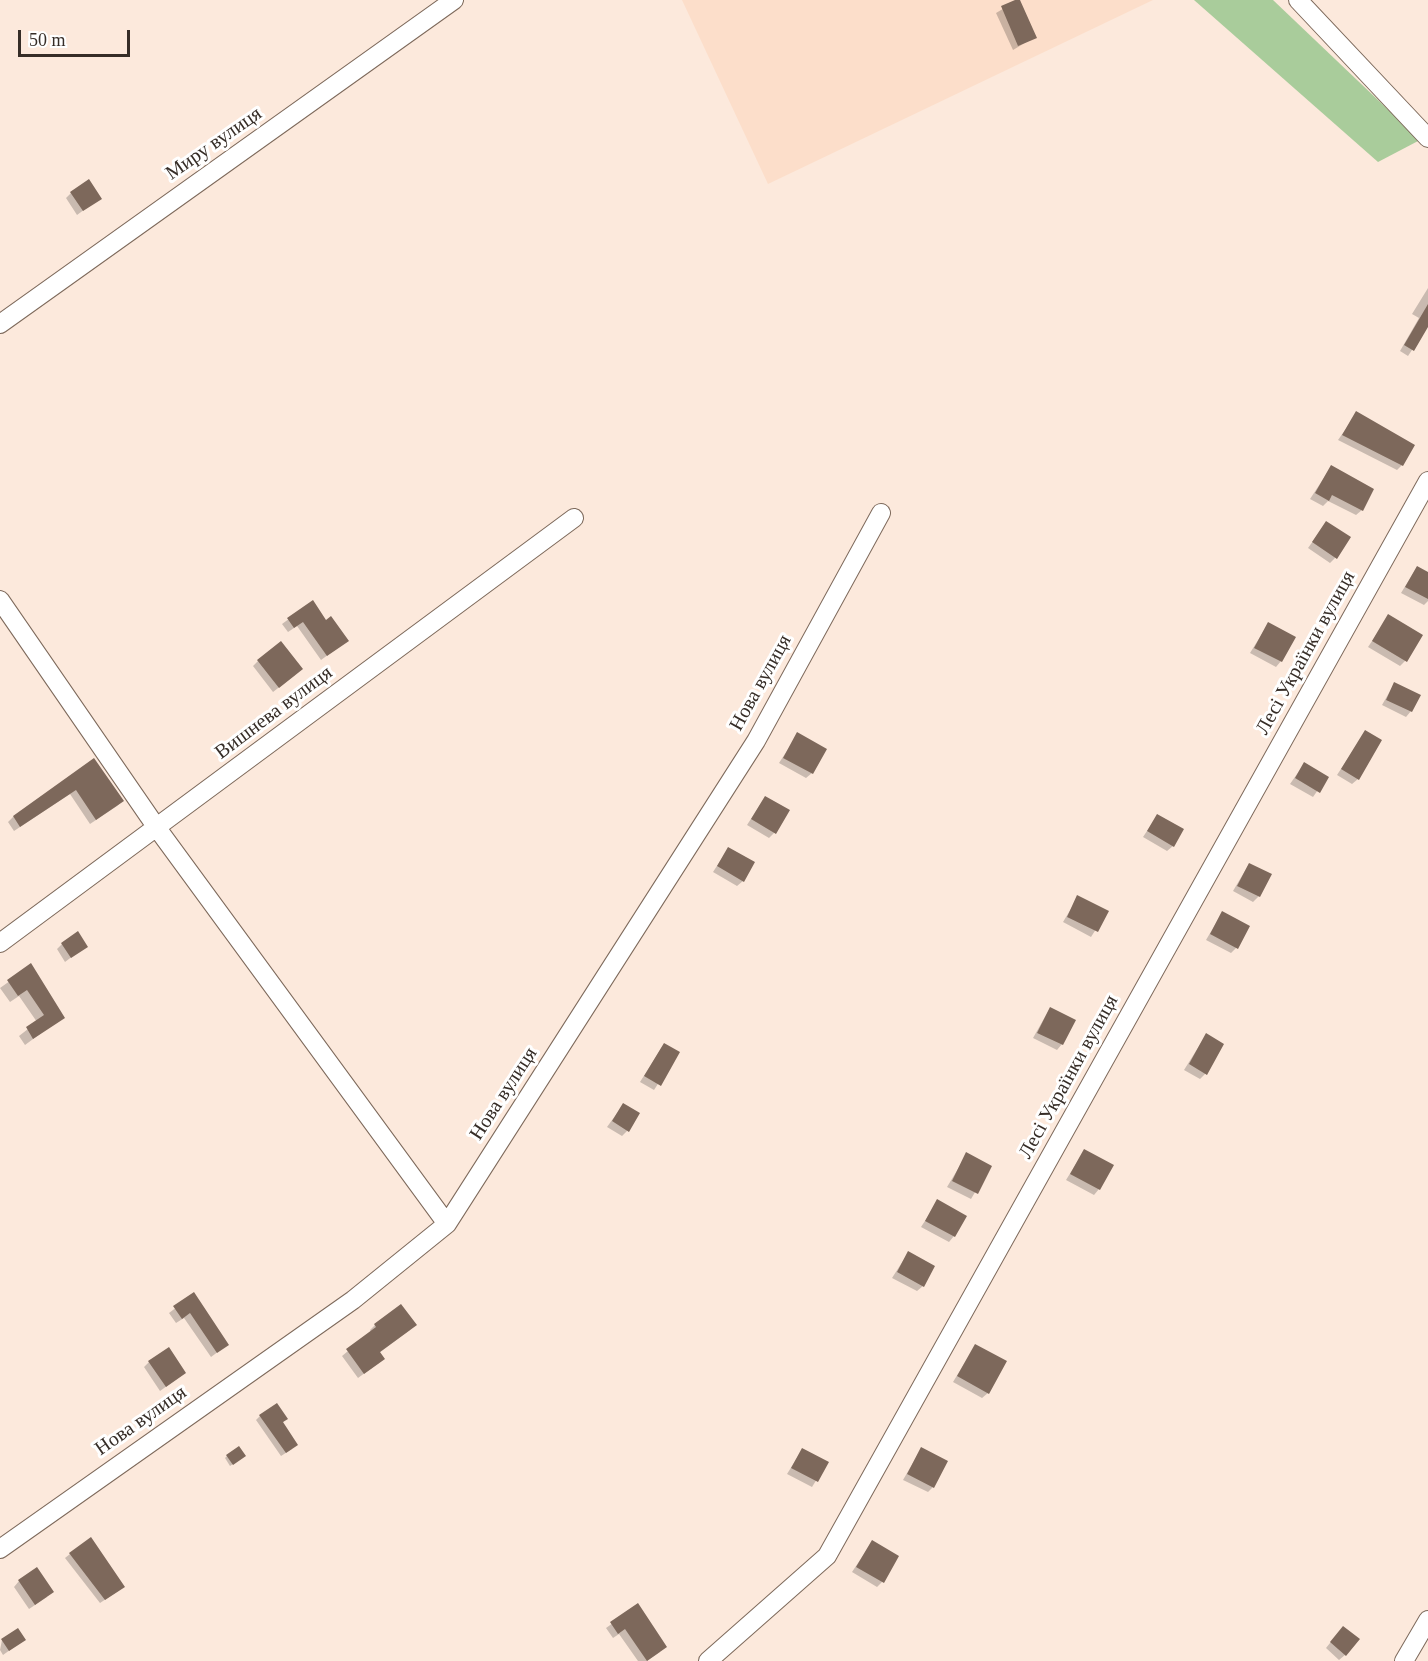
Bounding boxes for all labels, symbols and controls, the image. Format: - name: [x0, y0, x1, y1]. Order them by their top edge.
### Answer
- scale bar: [21, 18, 134, 56]
- text: 50 m: [29, 30, 66, 50]
- street label: Миру вулиця: [161, 102, 267, 186]
- street label: Лесі Українки вулиця: [1251, 567, 1361, 739]
- street label: Нова вулиця: [725, 631, 797, 735]
- street label: Вишнева вулиця: [211, 661, 337, 765]
- street label: Лесі Українки вулиця: [1014, 991, 1124, 1163]
- street label: Нова вулиця: [465, 1043, 543, 1145]
- street label: Нова вулиця: [91, 1381, 191, 1461]

